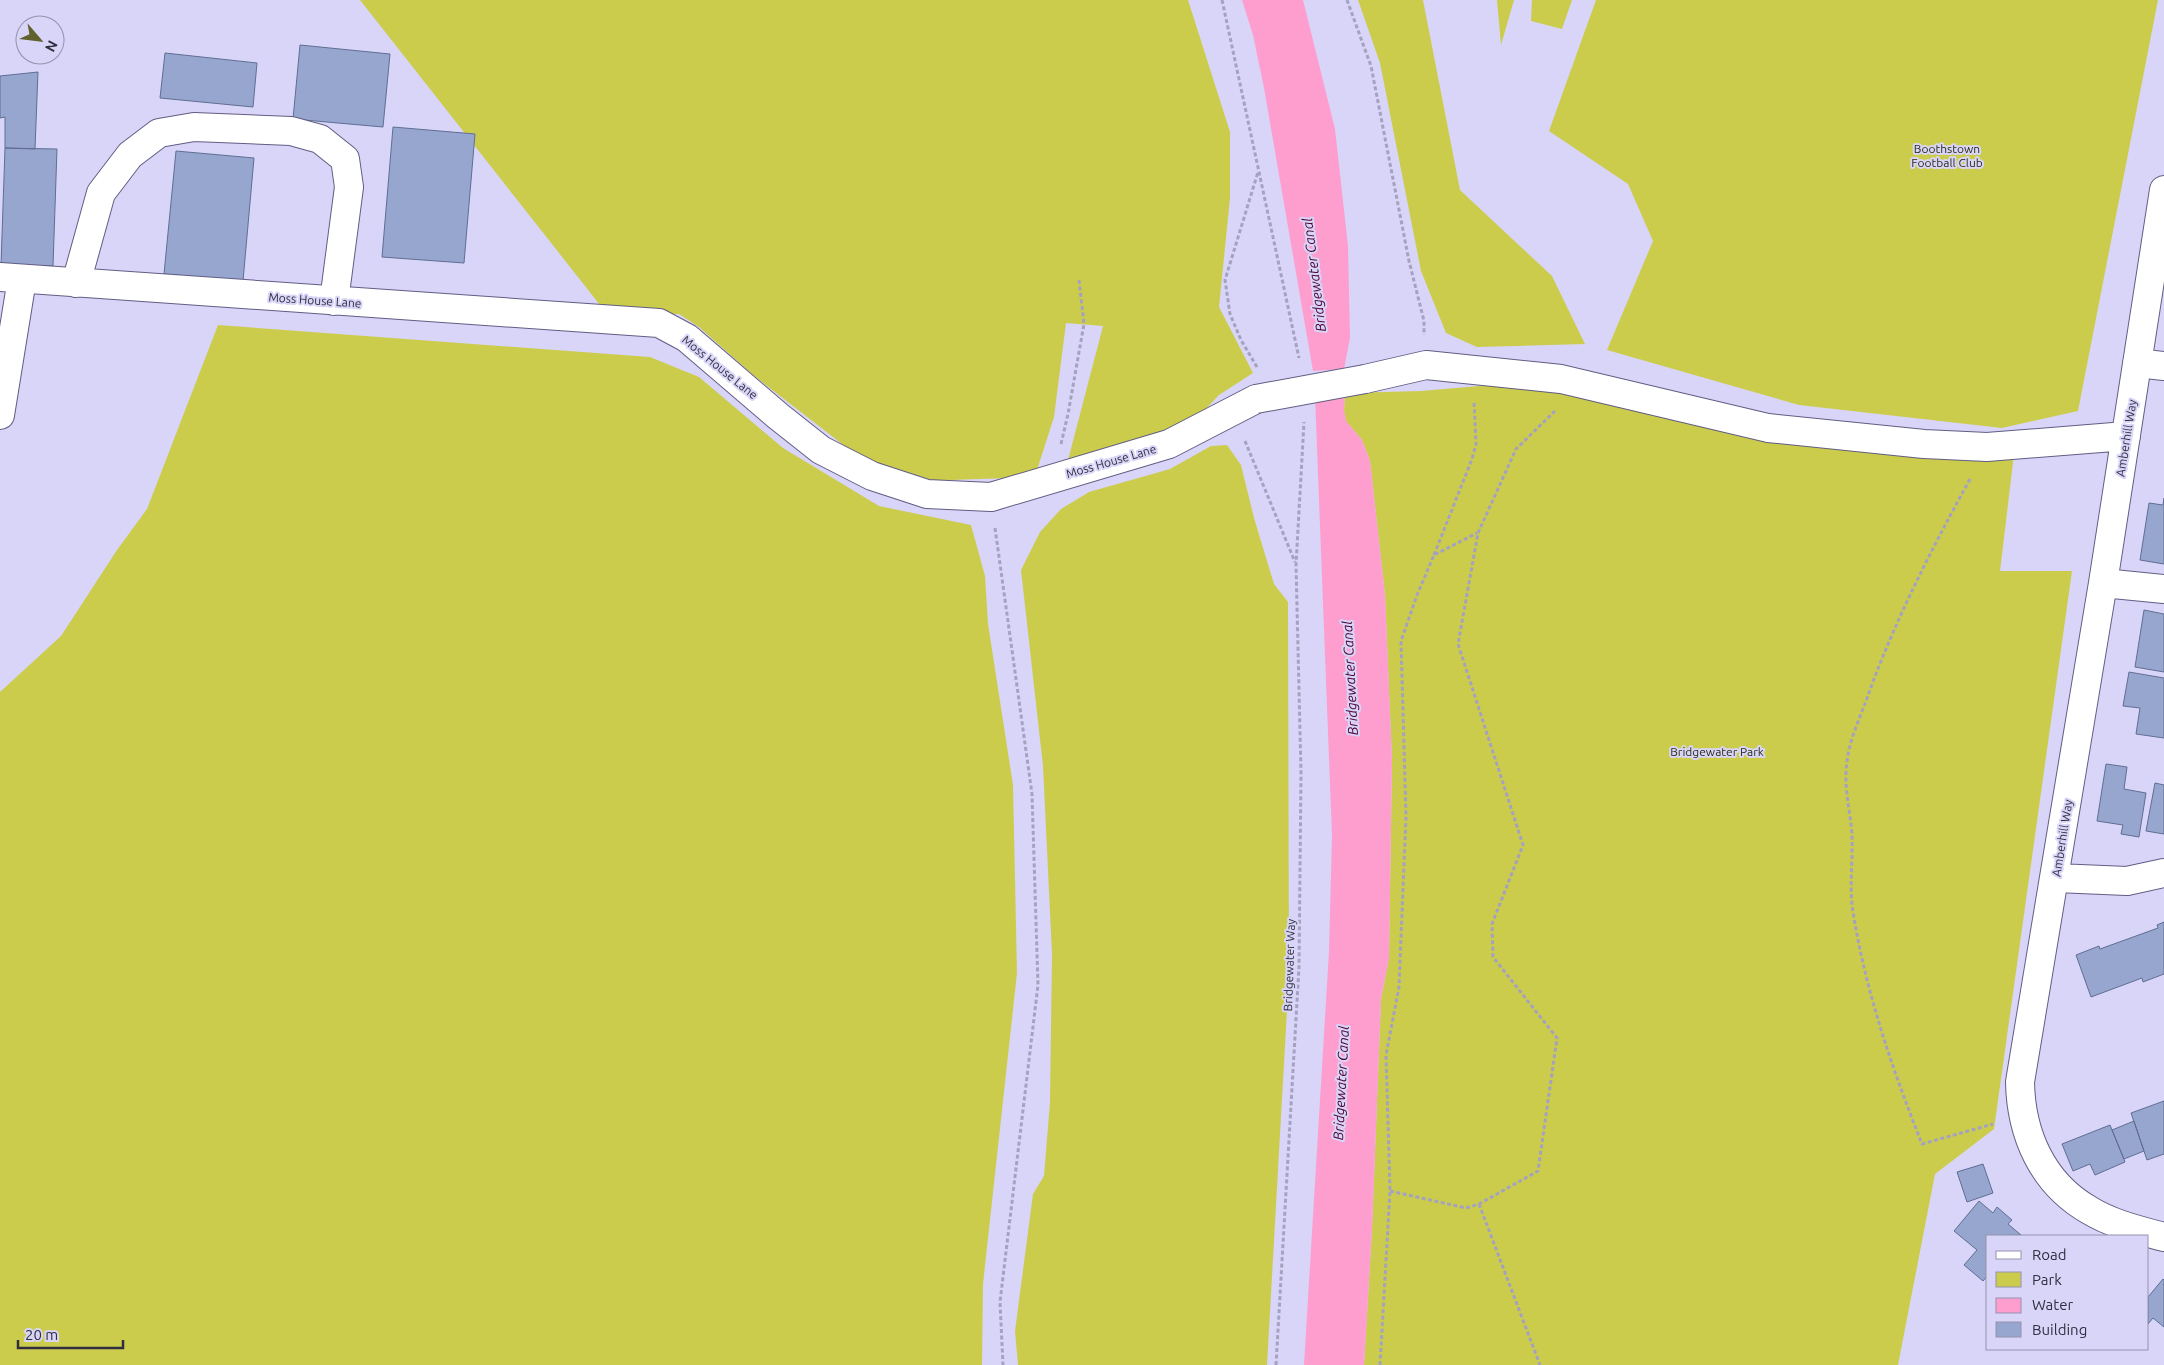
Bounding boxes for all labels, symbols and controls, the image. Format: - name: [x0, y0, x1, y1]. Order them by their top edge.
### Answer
- north arrow: [15, 15, 65, 65]
- text: N: [42, 38, 61, 54]
- park label: Boothstown Football Club: [1911, 142, 1983, 169]
- water label: Bridgewater Canal: [1299, 217, 1329, 333]
- street label: Moss House Lane: [268, 290, 362, 310]
- street label: Moss House Lane: [680, 333, 760, 401]
- street label: Amberhill Way: [2113, 398, 2139, 478]
- street label: Moss House Lane: [1064, 442, 1158, 480]
- water label: Bridgewater Canal: [1339, 620, 1361, 736]
- park label: Bridgewater Park: [1670, 745, 1764, 758]
- street label: Amberhill Way: [2049, 798, 2075, 878]
- street label: Bridgewater Way: [1281, 918, 1297, 1011]
- water label: Bridgewater Canal: [1330, 1025, 1352, 1141]
- legend: [1986, 1235, 2149, 1350]
- text: Road: [2032, 1246, 2067, 1263]
- text: Park: [2032, 1271, 2062, 1288]
- text: Water: [2032, 1296, 2073, 1313]
- scale bar: [18, 1318, 122, 1350]
- text: Building: [2032, 1321, 2087, 1338]
- text: 20 m: [25, 1326, 58, 1343]

